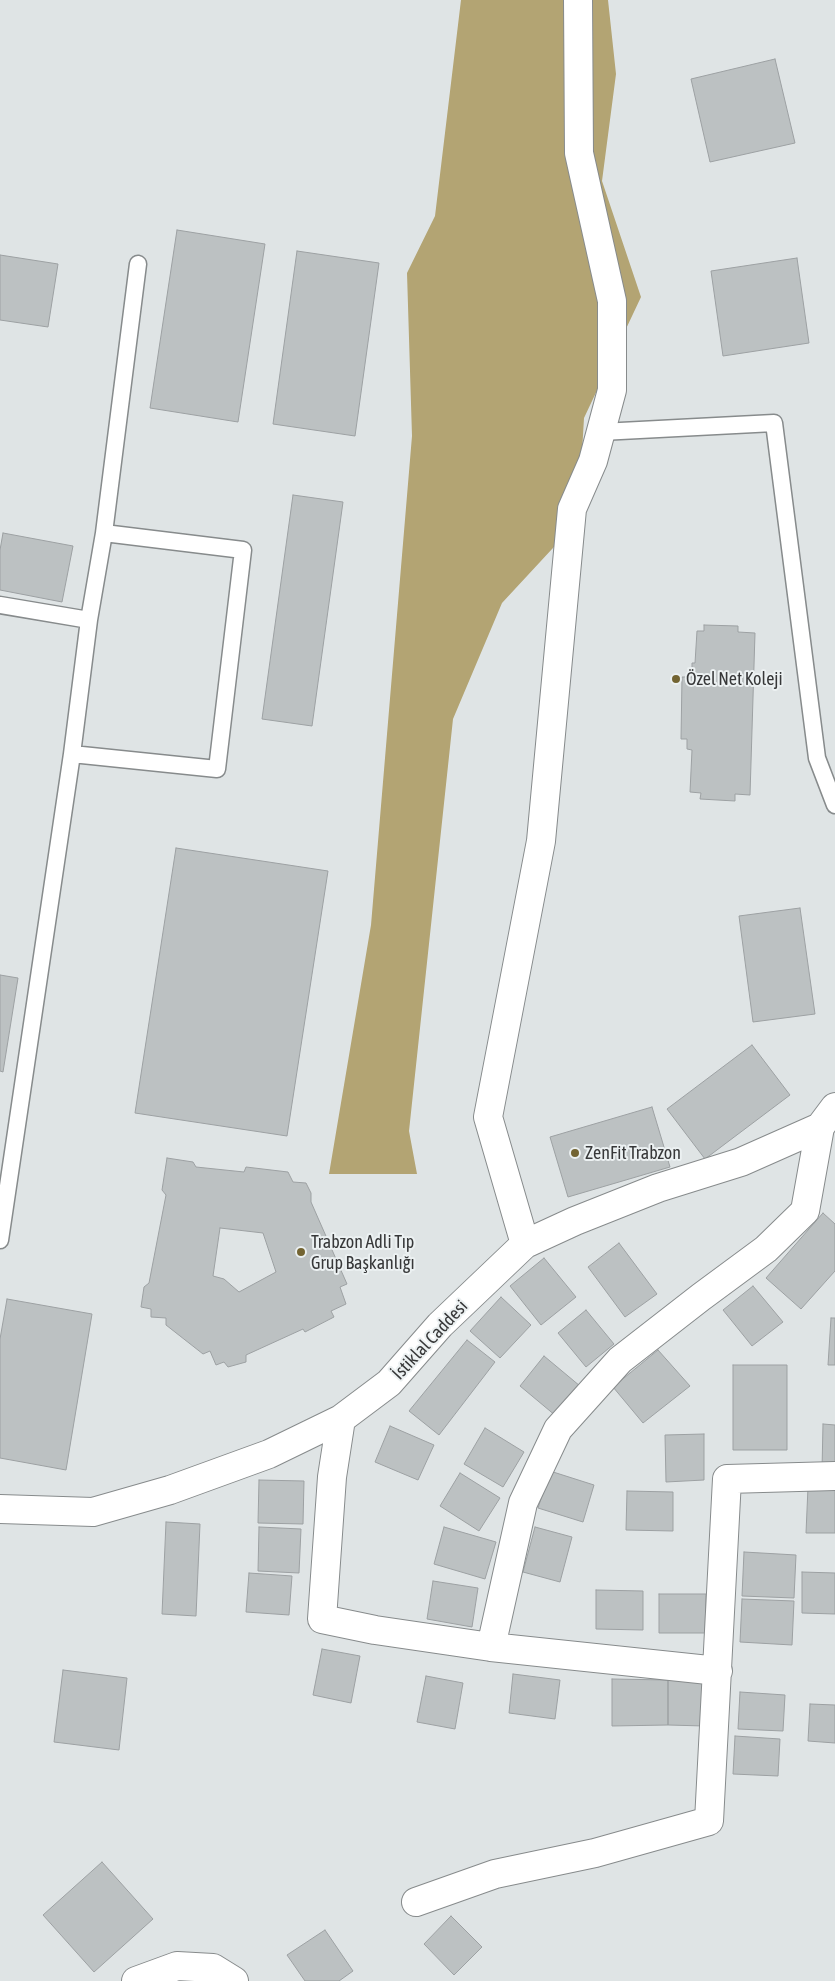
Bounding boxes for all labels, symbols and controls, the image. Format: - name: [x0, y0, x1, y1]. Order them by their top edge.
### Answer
- place label: Özel Net Koleji: [686, 668, 783, 690]
- marker: Özel Net Koleji: [670, 673, 682, 685]
- place label: ZenFit Trabzon: [585, 1142, 681, 1164]
- marker: ZenFit Trabzon: [569, 1147, 581, 1159]
- place label: Trabzon Adli Tıp Grup Başkanlığı: [311, 1231, 415, 1274]
- marker: Trabzon Adli Tıp Grup Başkanlığı: [295, 1246, 307, 1258]
- street label: İstiklal Caddesi: [388, 1296, 472, 1384]

